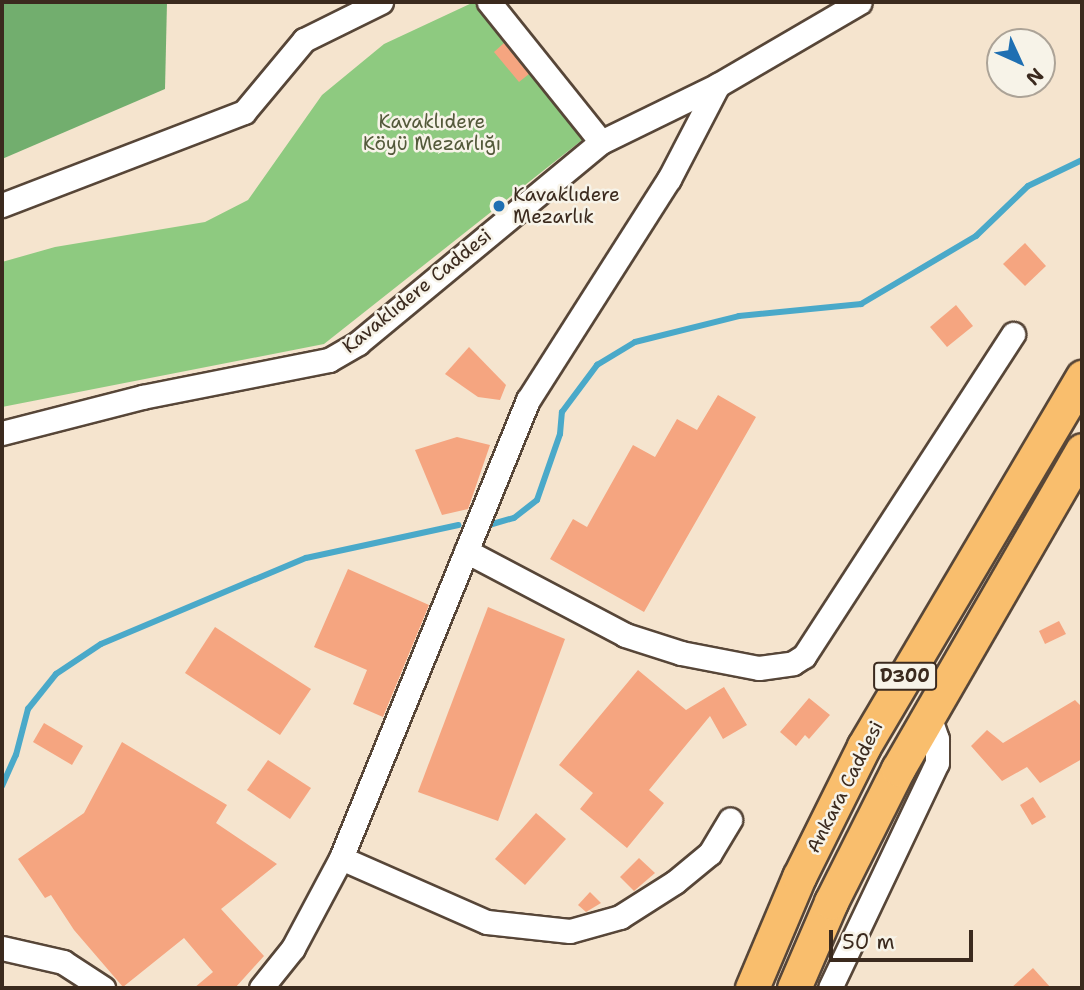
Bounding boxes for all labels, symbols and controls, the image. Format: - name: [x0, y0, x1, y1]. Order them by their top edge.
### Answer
- north arrow: [986, 28, 1056, 98]
- text: N: [1021, 63, 1049, 91]
- park label: Kavaklıdere Köyü Mezarlığı: [363, 111, 501, 155]
- place label: Kavaklıdere Mezarlık: [513, 184, 620, 228]
- marker: Kavaklıdere Mezarlık: [491, 198, 507, 214]
- street label: Kavaklıdere Caddesi: [338, 224, 496, 358]
- road number: D300: [872, 662, 938, 690]
- street label: Ankara Caddesi: [802, 717, 888, 857]
- scale bar: [832, 916, 976, 960]
- text: 50 m: [842, 928, 895, 956]

